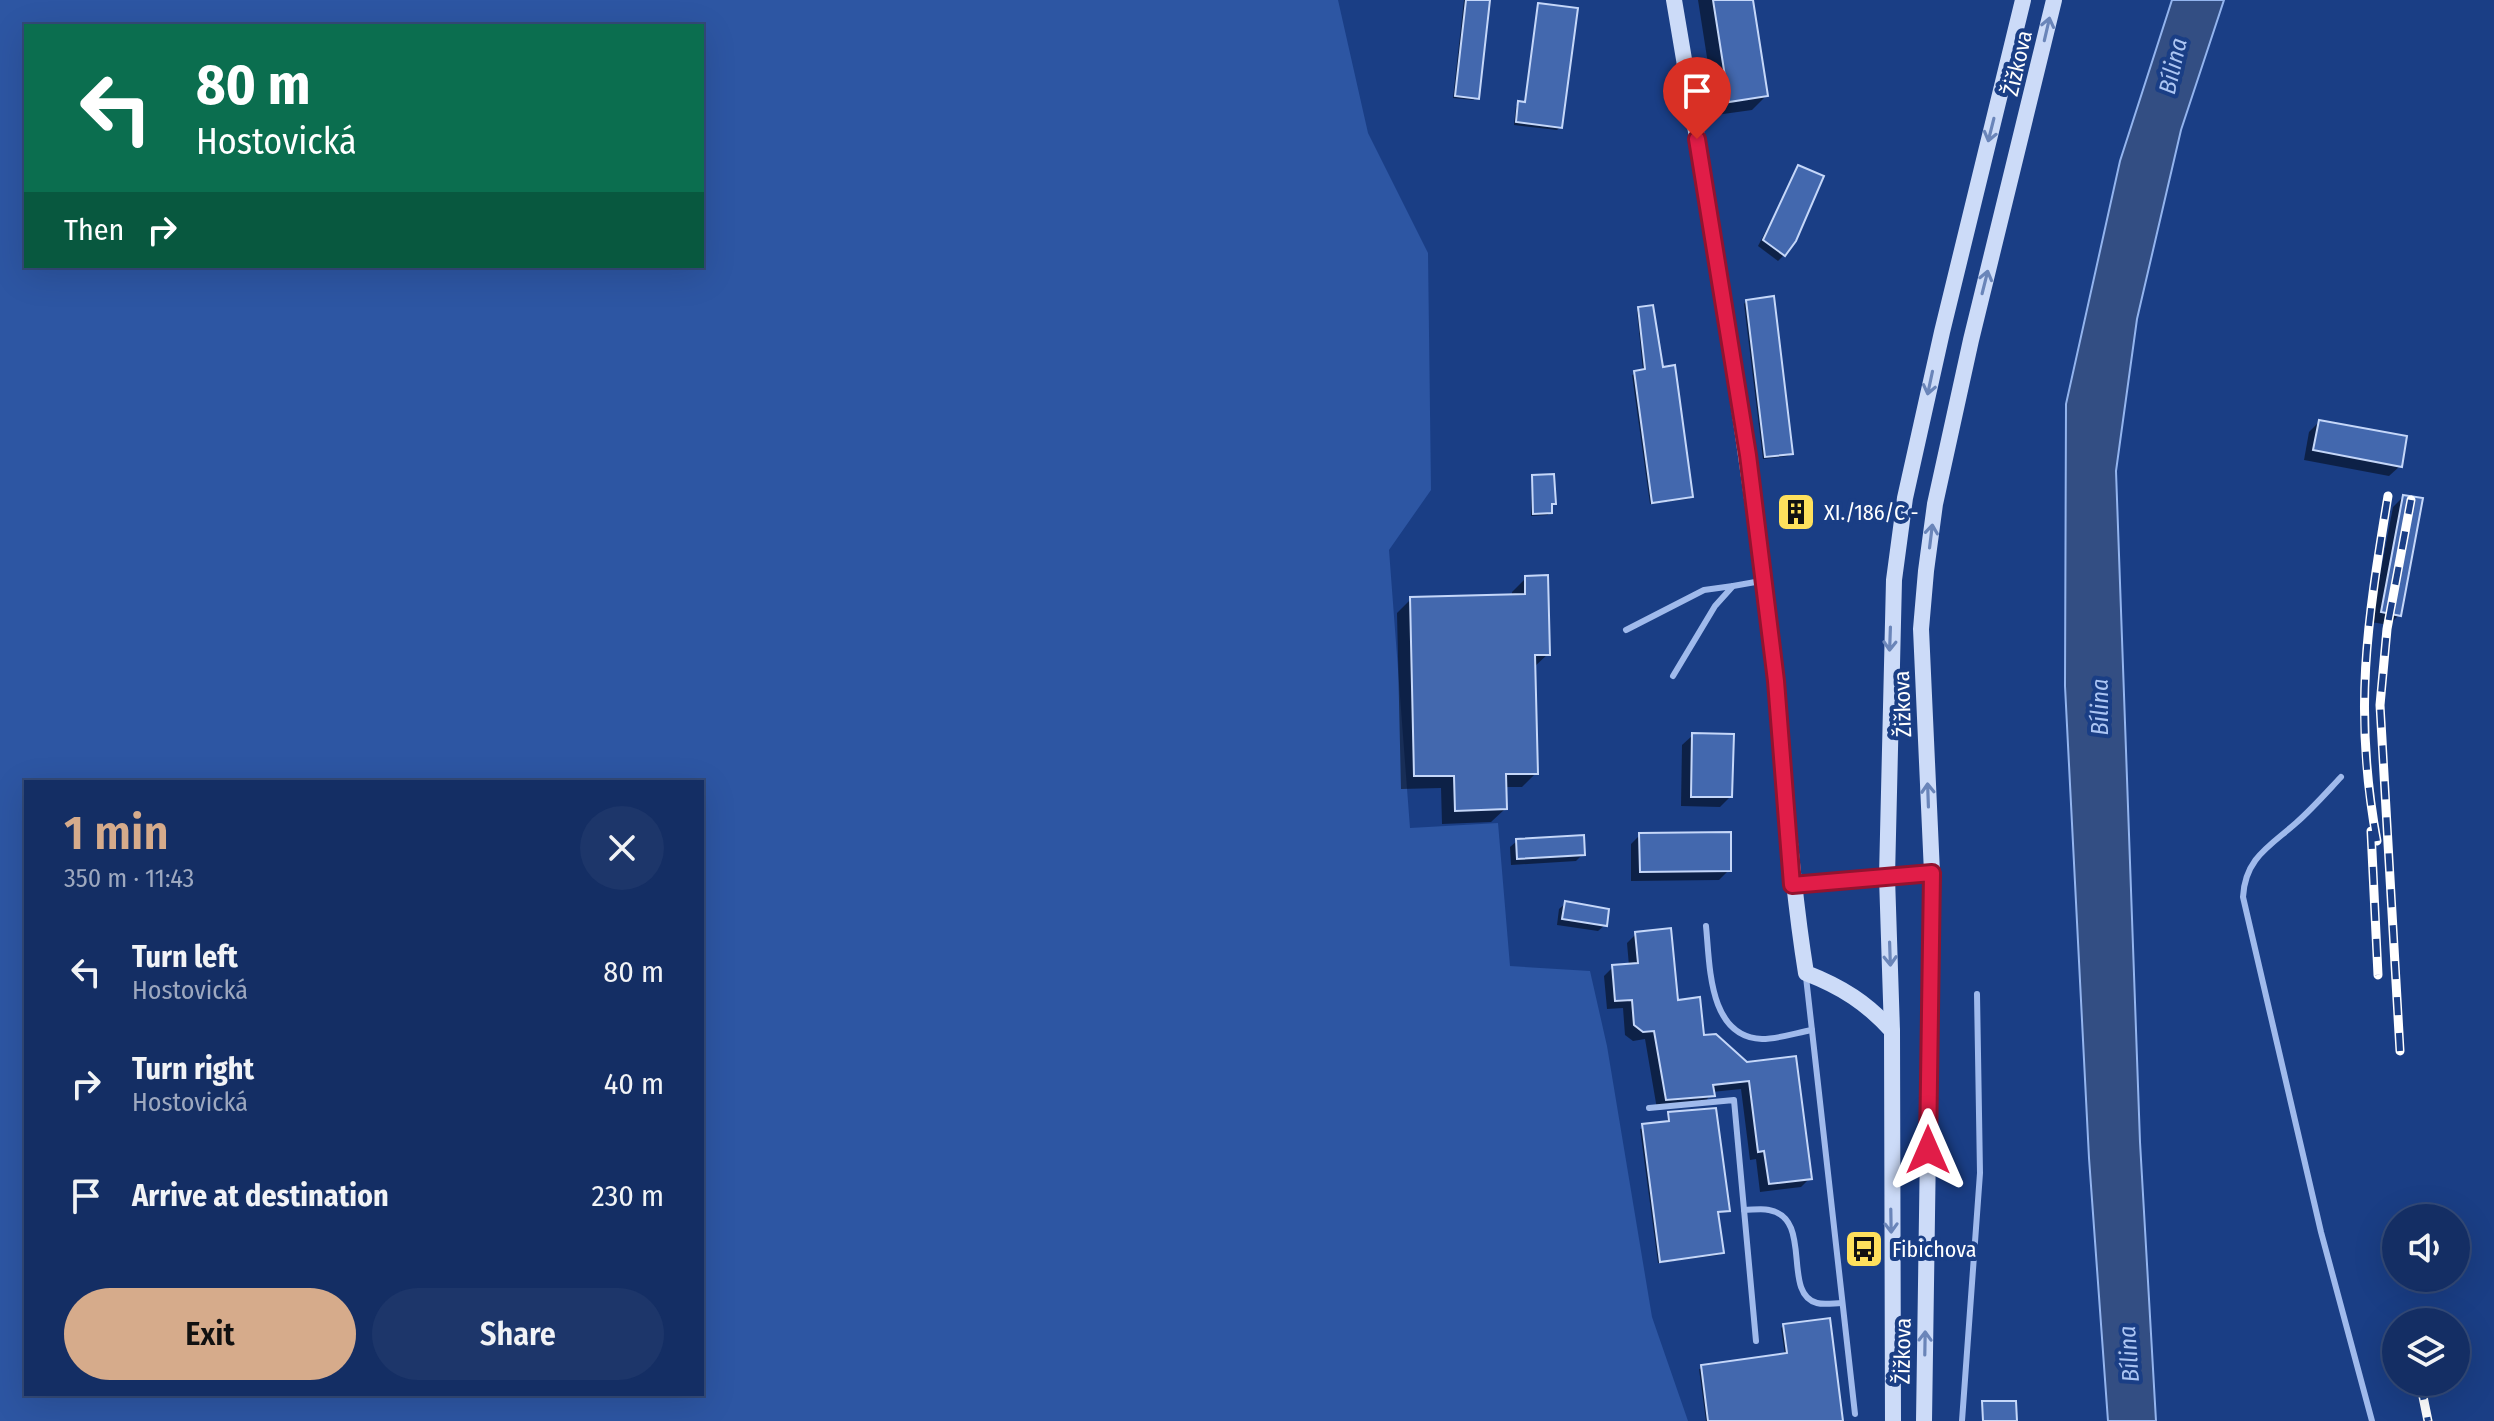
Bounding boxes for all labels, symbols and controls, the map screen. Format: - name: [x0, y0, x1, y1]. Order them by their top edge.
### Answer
- one-way arrow: [2040, 17, 2055, 43]
- street label: Žižkova: [1997, 28, 2038, 99]
- water label: Bílina: [2153, 35, 2193, 97]
- text: 80 m: [196, 52, 311, 119]
- icon: left: [64, 56, 168, 160]
- pin: [1663, 57, 1731, 139]
- icon: arrive: [1675, 69, 1719, 113]
- one-way arrow: [1983, 117, 1998, 142]
- text: Hostovická: [196, 120, 357, 164]
- icon: right: [140, 208, 184, 252]
- text: Then: [64, 212, 124, 248]
- one-way arrow: [1979, 269, 1994, 295]
- one-way arrow: [1922, 370, 1937, 395]
- building icon: XI./186/C -: [1775, 491, 1817, 533]
- place label: XI./186/C -: [1824, 499, 1919, 526]
- one-way arrow: [1923, 523, 1938, 550]
- one-way arrow: [1883, 625, 1898, 652]
- street label: Žižkova: [1888, 670, 1917, 738]
- water label: Bílina: [2086, 679, 2114, 735]
- one-way arrow: [1921, 782, 1936, 809]
- text: 1 min: [64, 804, 169, 862]
- button: close: [580, 806, 664, 890]
- text: 350 m · 11:43: [64, 863, 194, 894]
- text: Turn left: [132, 939, 238, 975]
- one-way arrow: [1882, 940, 1897, 967]
- icon: left: [64, 950, 108, 994]
- text: 80 m: [603, 954, 664, 990]
- text: Hostovická: [132, 975, 248, 1006]
- text: Turn right: [132, 1051, 254, 1087]
- icon: right: [64, 1062, 108, 1106]
- text: 40 m: [604, 1066, 664, 1102]
- text: Hostovická: [132, 1087, 248, 1118]
- position arrow: [1886, 1108, 1970, 1192]
- icon: arrive: [64, 1174, 108, 1218]
- text: Arrive at destination: [132, 1178, 389, 1214]
- text: 230 m: [592, 1178, 664, 1214]
- map controls: [2382, 1204, 2470, 1396]
- button: sound: [2382, 1204, 2470, 1292]
- one-way arrow: [1883, 1207, 1899, 1234]
- bus stop icon: Fibichova: [1843, 1228, 1885, 1270]
- place label: Fibichova: [1892, 1236, 1976, 1263]
- button: Exit: [64, 1288, 356, 1380]
- button: Share: [372, 1288, 664, 1380]
- button: layers: [2382, 1308, 2470, 1396]
- street label: Žižkova: [1888, 1318, 1917, 1384]
- water label: Bílina: [2113, 1325, 2145, 1383]
- one-way arrow: [1917, 1330, 1932, 1357]

